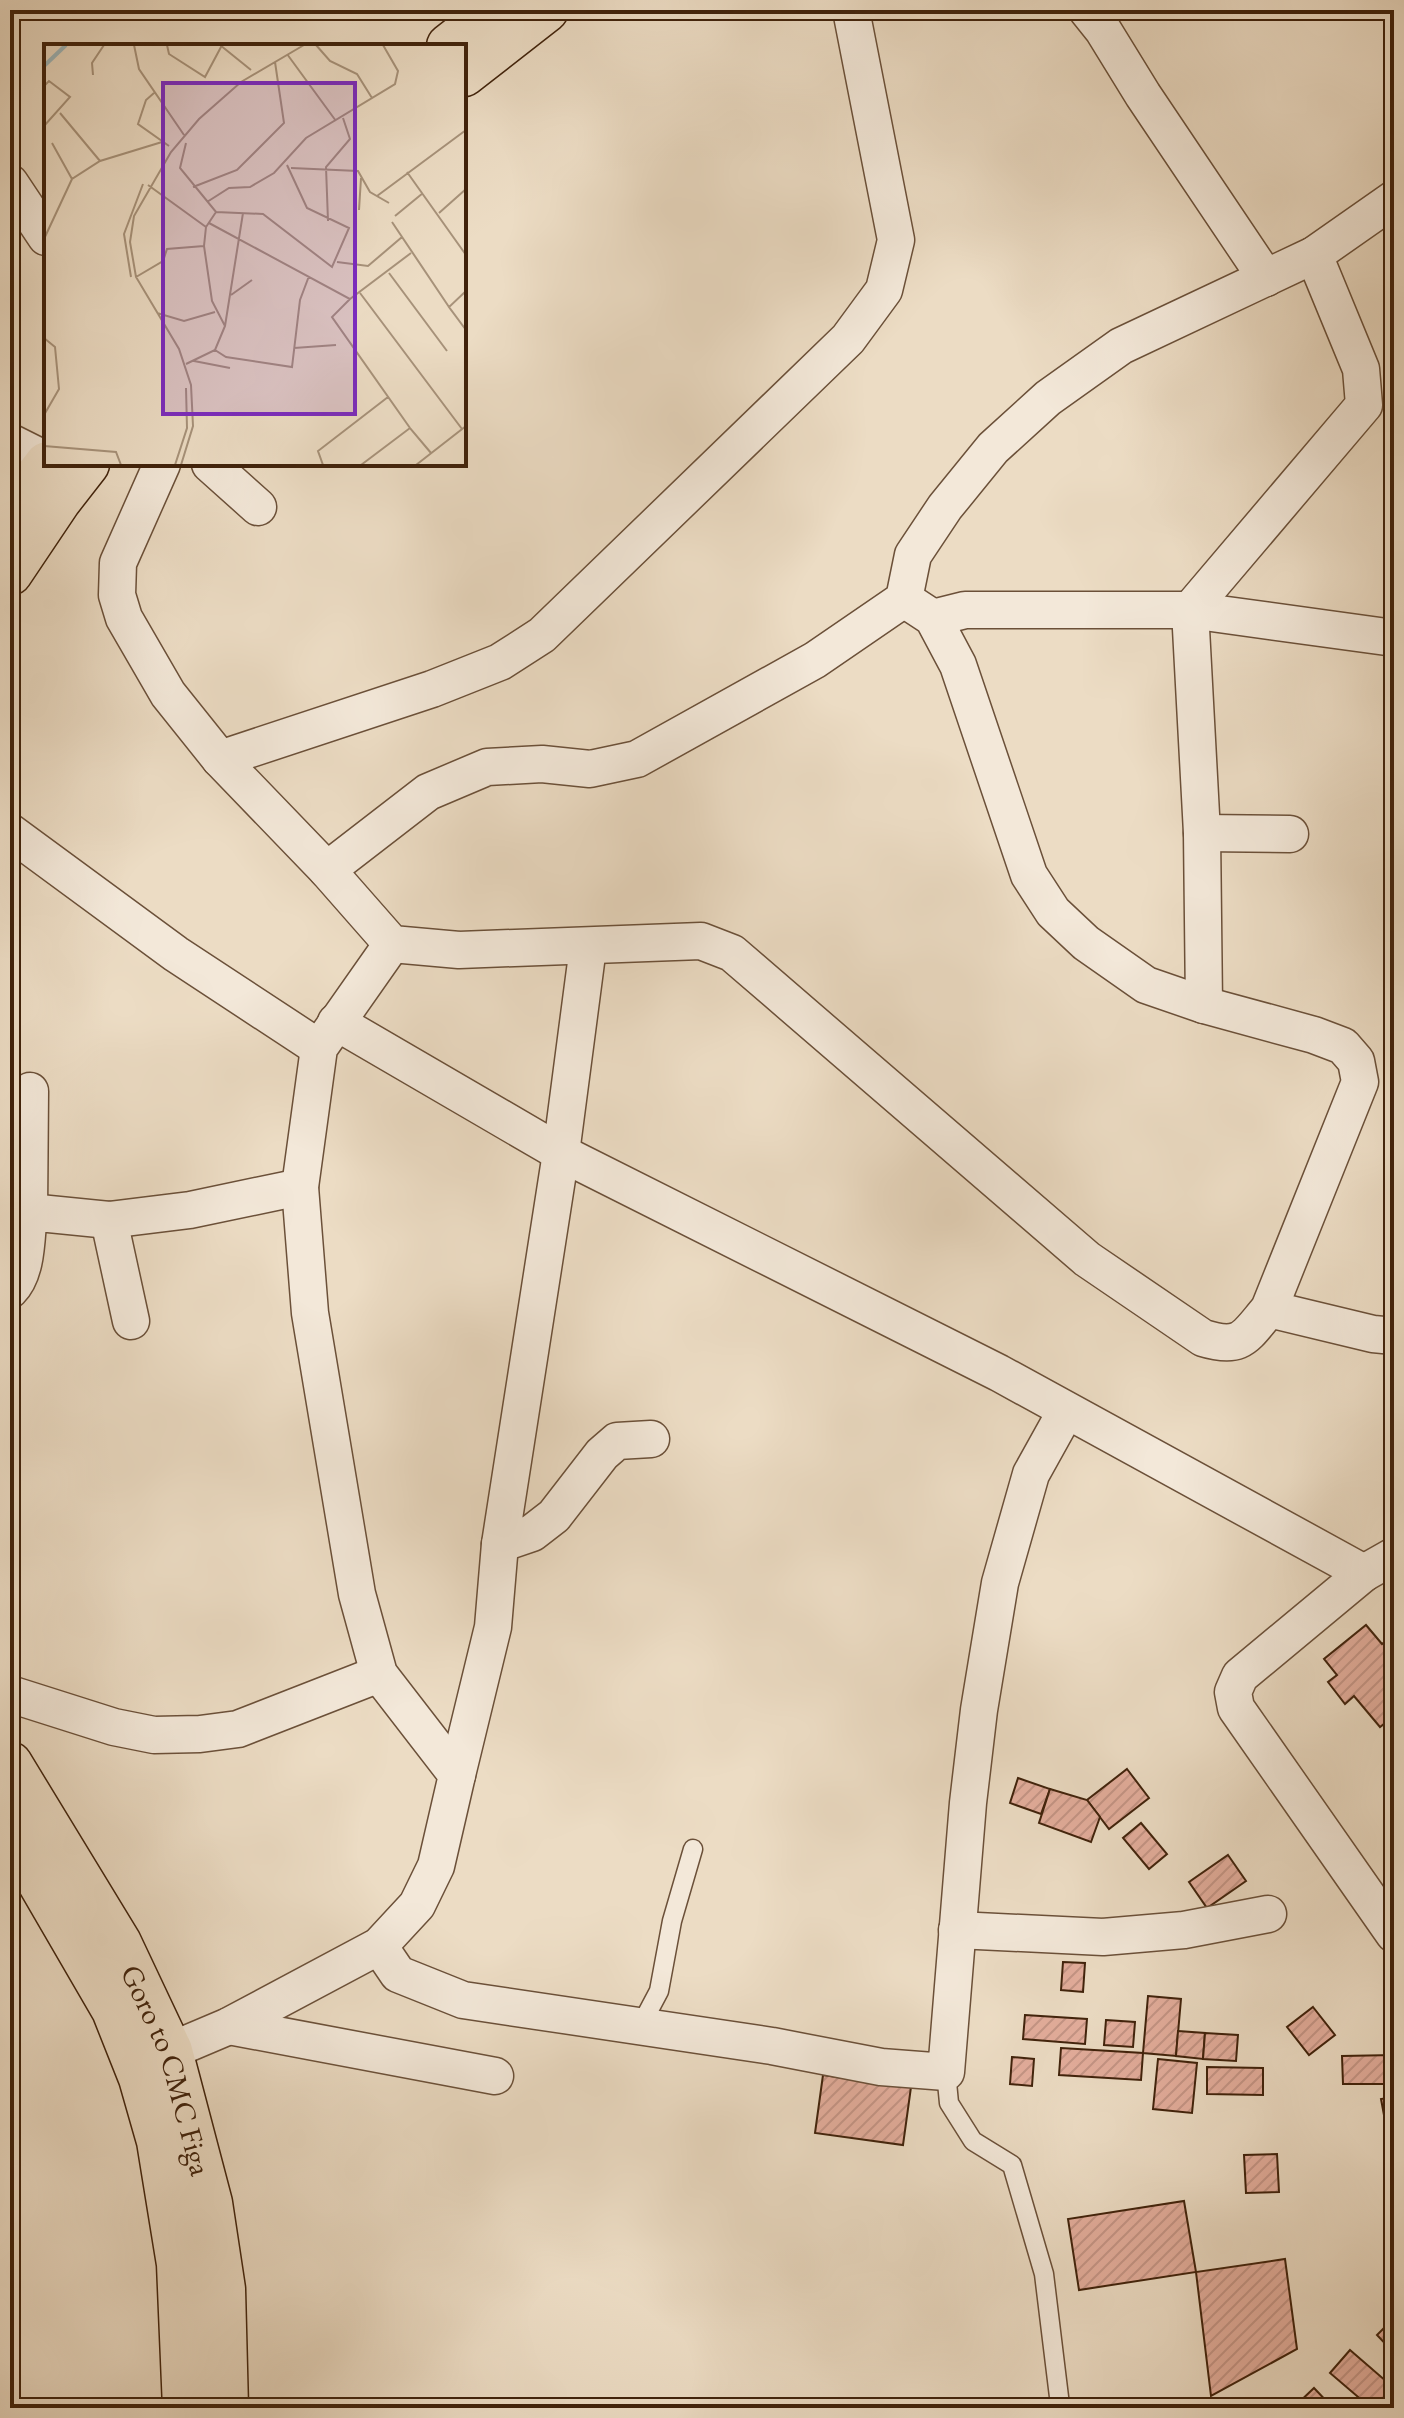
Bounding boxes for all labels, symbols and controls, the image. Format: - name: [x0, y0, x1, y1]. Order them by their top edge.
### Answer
- inset map: [44, 44, 466, 466]
- street label: Goro to CMC Figa: [112, 1958, 221, 2179]

